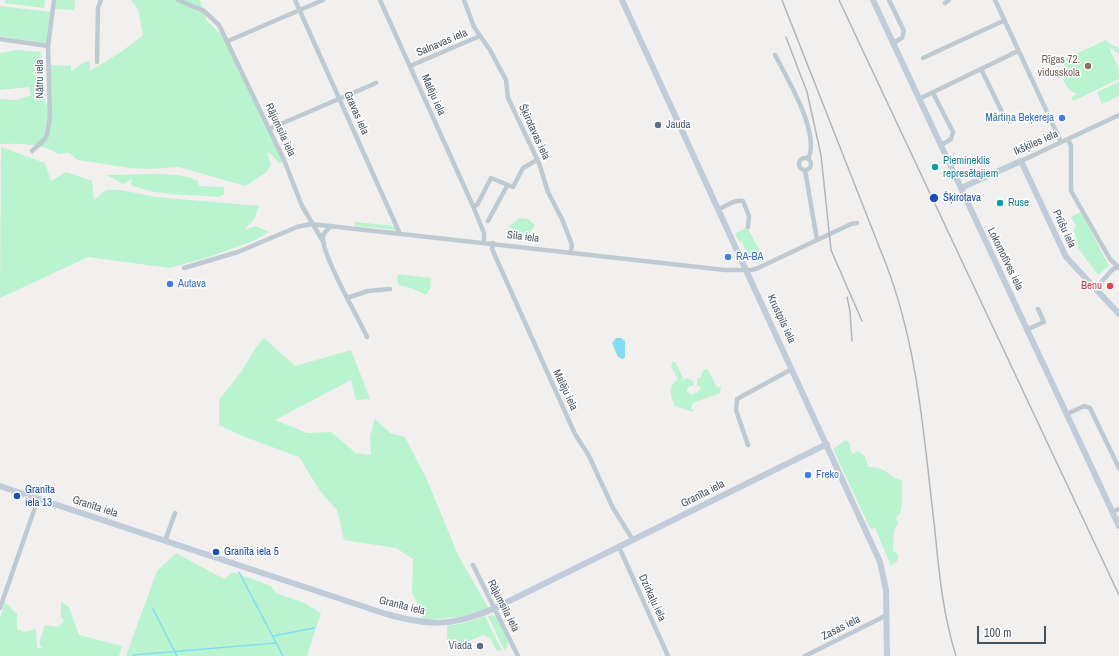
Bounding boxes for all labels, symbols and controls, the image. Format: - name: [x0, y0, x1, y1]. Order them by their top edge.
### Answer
- street label: Salnavas iela: [414, 26, 470, 60]
- place label: Rīgas 72. vidusskola: [1037, 53, 1080, 79]
- street label: Nātru iela: [33, 59, 47, 99]
- marker: Rīgas 72. vidusskola: [1083, 61, 1093, 71]
- street label: Malēju iela: [418, 72, 448, 118]
- street label: Gravas iela: [341, 89, 371, 137]
- street label: Rājumsila iela: [262, 101, 298, 159]
- street label: Šķirotavas iela: [515, 102, 553, 162]
- place label: Mārtiņa Beķereja: [985, 111, 1054, 125]
- marker: Mārtiņa Beķereja: [1057, 113, 1067, 123]
- place label: Jauda: [666, 118, 691, 132]
- marker: Jauda: [653, 120, 663, 130]
- street label: Ikšķiles iela: [1012, 127, 1060, 159]
- place label: Piemineklis represētajiem: [943, 154, 998, 180]
- marker: Piemineklis represētajiem: [930, 162, 940, 172]
- place label: Šķirotava: [943, 191, 981, 205]
- marker: Šķirotava: [928, 192, 940, 204]
- place label: Ruse: [1008, 196, 1029, 210]
- marker: Ruse: [995, 198, 1005, 208]
- street label: Prūšu iela: [1049, 208, 1079, 250]
- street label: Lokomotīves iela: [984, 225, 1026, 293]
- street label: Sila iela: [506, 228, 540, 246]
- place label: RA-BA: [736, 250, 764, 264]
- marker: RA-BA: [723, 252, 733, 262]
- place label: Autava: [178, 277, 206, 291]
- marker: Autava: [165, 279, 175, 289]
- place label: Benu: [1081, 279, 1102, 293]
- marker: Benu: [1105, 281, 1115, 291]
- street label: Krustpils iela: [764, 293, 798, 345]
- street label: Malēju iela: [550, 367, 580, 413]
- place label: Freko: [816, 468, 839, 482]
- marker: Freko: [803, 470, 813, 480]
- street label: Granīta iela: [679, 477, 727, 511]
- place label: Granīta iela 13: [25, 483, 55, 509]
- marker: Granīta iela 13: [12, 491, 22, 501]
- street label: Granīta iela: [71, 493, 119, 521]
- place label: Granīta iela 5: [224, 545, 279, 559]
- marker: Granīta iela 5: [211, 547, 221, 557]
- street label: Dzirkaļu iela: [635, 572, 669, 624]
- street label: Rājumsila iela: [484, 578, 522, 634]
- street label: Granīta iela: [378, 594, 426, 618]
- street label: Zasas iela: [819, 613, 863, 643]
- scale bar: [979, 618, 1048, 644]
- text: 100 m: [984, 625, 1011, 641]
- place label: Viada: [449, 639, 472, 653]
- marker: Viada: [475, 641, 485, 651]

